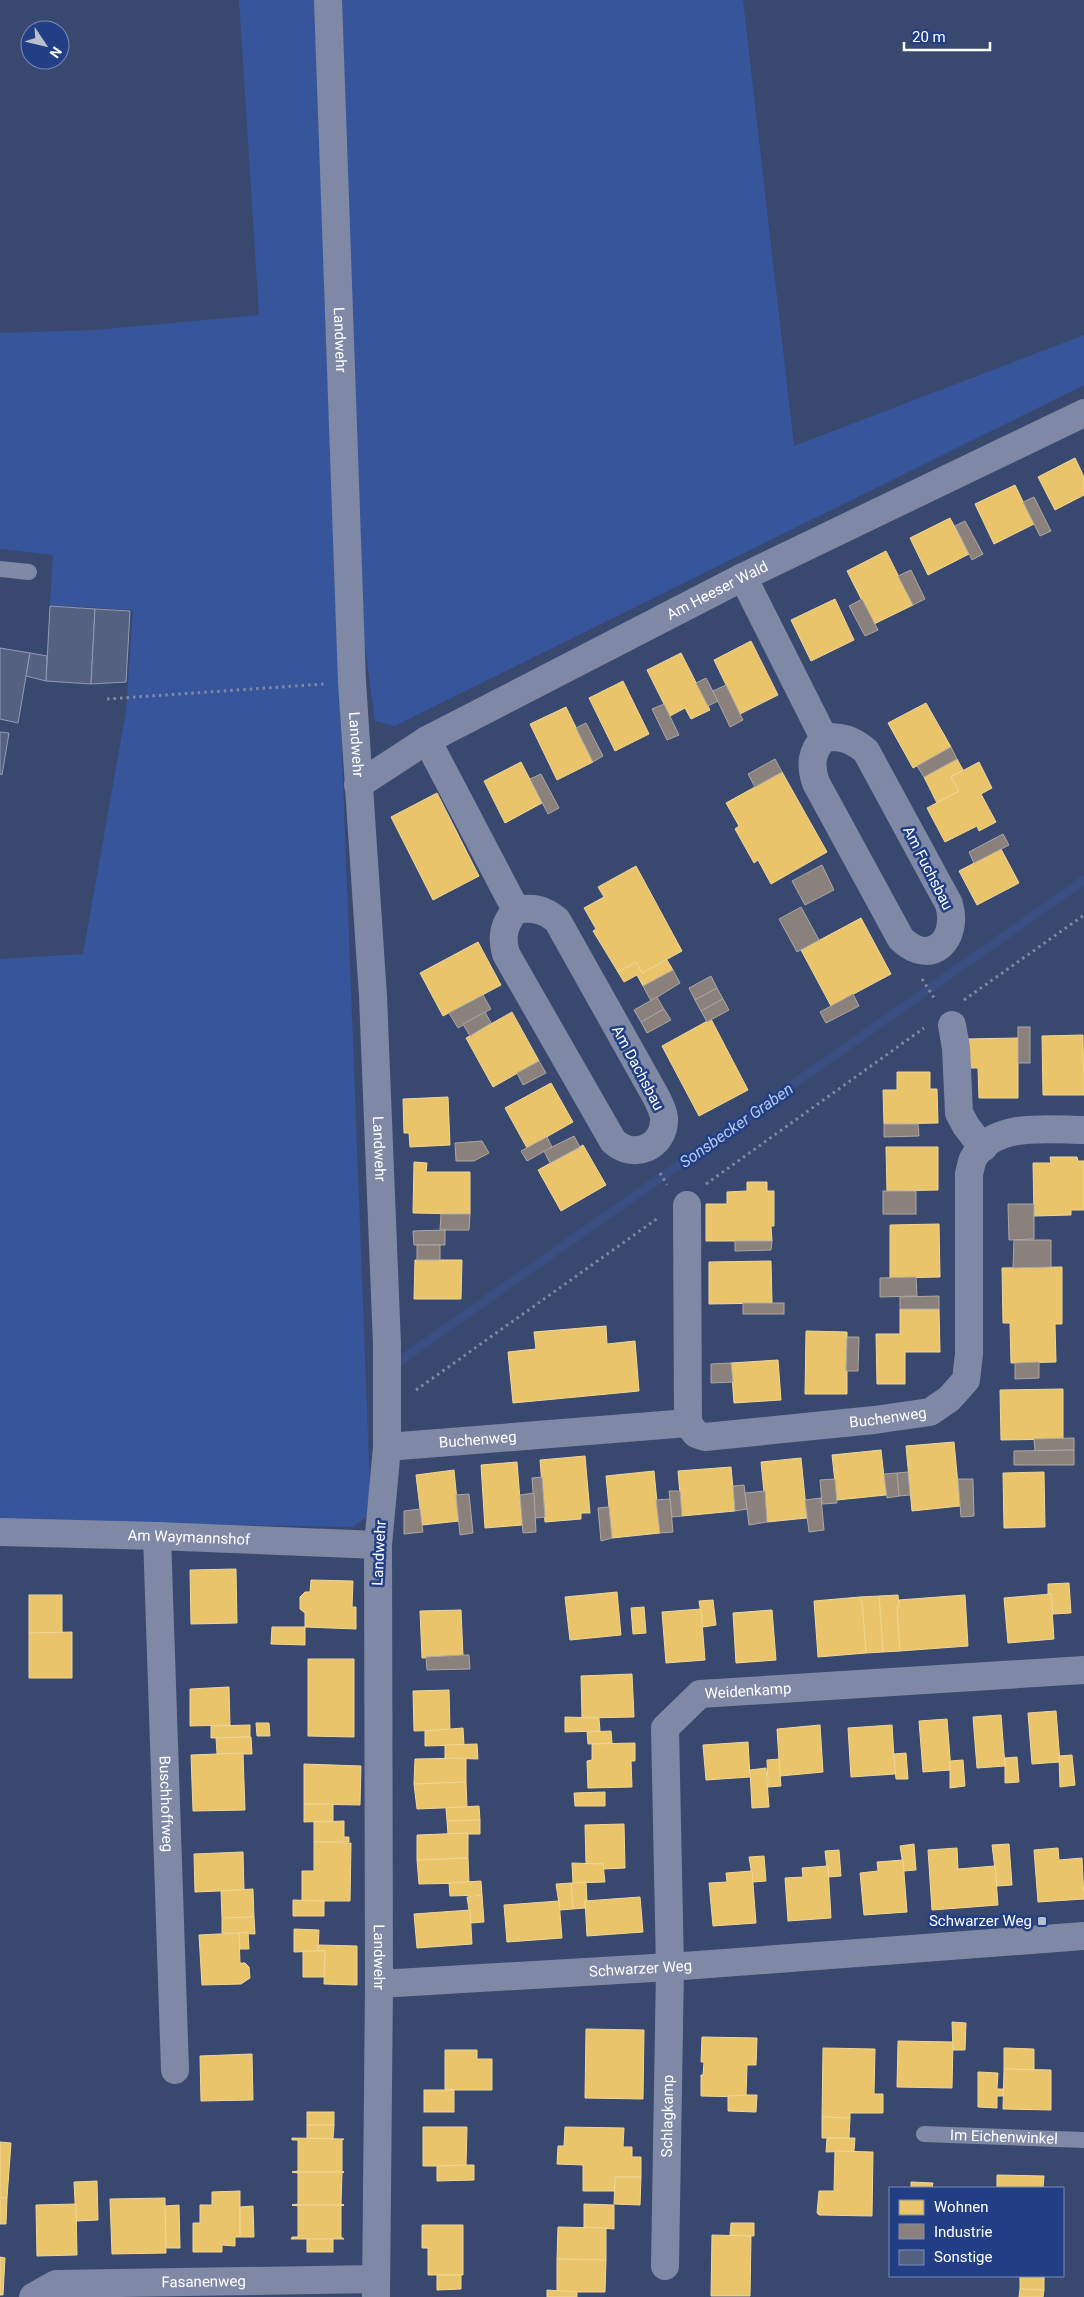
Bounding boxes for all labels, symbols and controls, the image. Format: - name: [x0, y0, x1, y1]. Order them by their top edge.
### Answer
- north arrow: [20, 20, 70, 70]
- scale bar: [904, 20, 990, 52]
- text: 20 m: [912, 28, 946, 46]
- text: N: [46, 44, 65, 61]
- street label: Landwehr: [330, 307, 350, 373]
- street label: Am Heeser Wald: [664, 557, 771, 624]
- street label: Landwehr: [345, 711, 367, 778]
- street label: Am Fuchsbau: [899, 823, 957, 913]
- street label: Am Dachsbau: [608, 1023, 668, 1113]
- water label: Sonsbecker Graben: [676, 1079, 797, 1172]
- street label: Landwehr: [369, 1116, 389, 1182]
- street label: Buchenweg: [848, 1404, 928, 1431]
- street label: Buchenweg: [438, 1428, 517, 1452]
- street label: Landwehr: [368, 1520, 390, 1586]
- street label: Am Waymannshof: [127, 1526, 251, 1549]
- street label: Weidenkamp: [704, 1679, 792, 1703]
- street label: Buschhoffweg: [155, 1755, 177, 1852]
- place label: Schwarzer Weg: [929, 1912, 1032, 1930]
- marker: Schwarzer Weg: [1036, 1915, 1048, 1927]
- street label: Landwehr: [370, 1924, 388, 1990]
- street label: Schwarzer Weg: [589, 1956, 693, 1981]
- street label: Schlagkamp: [658, 2075, 677, 2158]
- street label: Im Eichenwinkel: [950, 2126, 1058, 2148]
- legend: [889, 2187, 1064, 2277]
- text: Wohnen: [934, 2198, 988, 2216]
- text: Industrie: [934, 2223, 992, 2241]
- text: Sonstige: [934, 2248, 992, 2266]
- street label: Fasanenweg: [161, 2272, 246, 2291]

